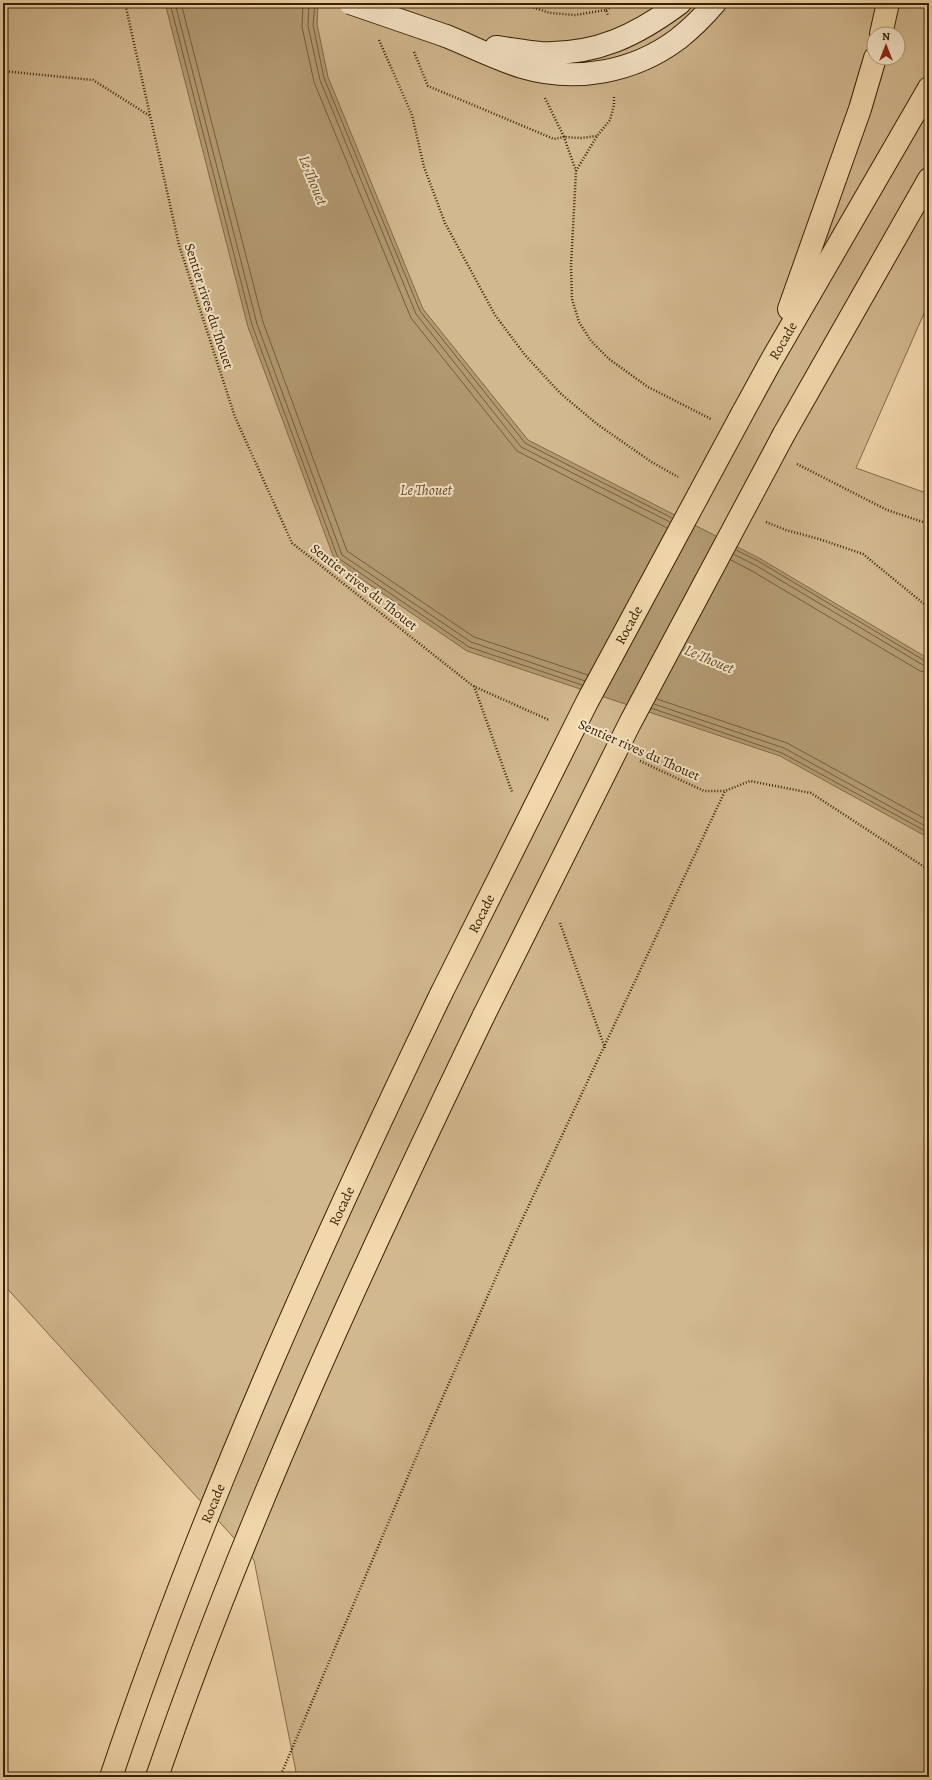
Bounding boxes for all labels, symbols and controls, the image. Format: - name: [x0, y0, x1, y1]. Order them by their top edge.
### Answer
- north arrow: [866, 26, 906, 66]
- text: N: [882, 29, 890, 44]
- water label: Le Thouet: [294, 152, 332, 208]
- street label: Sentier rives du Thouet: [180, 241, 238, 372]
- street label: Rocade: [764, 318, 801, 363]
- water label: Le Thouet: [400, 480, 453, 500]
- street label: Sentier rives du Thouet: [306, 539, 422, 635]
- street label: Rocade: [610, 602, 647, 648]
- water label: Le Thouet: [681, 640, 737, 679]
- street label: Sentier rives du Thouet: [575, 715, 703, 786]
- street label: Rocade: [464, 891, 499, 936]
- street label: Rocade: [324, 1183, 359, 1229]
- street label: Rocade: [196, 1481, 229, 1526]

